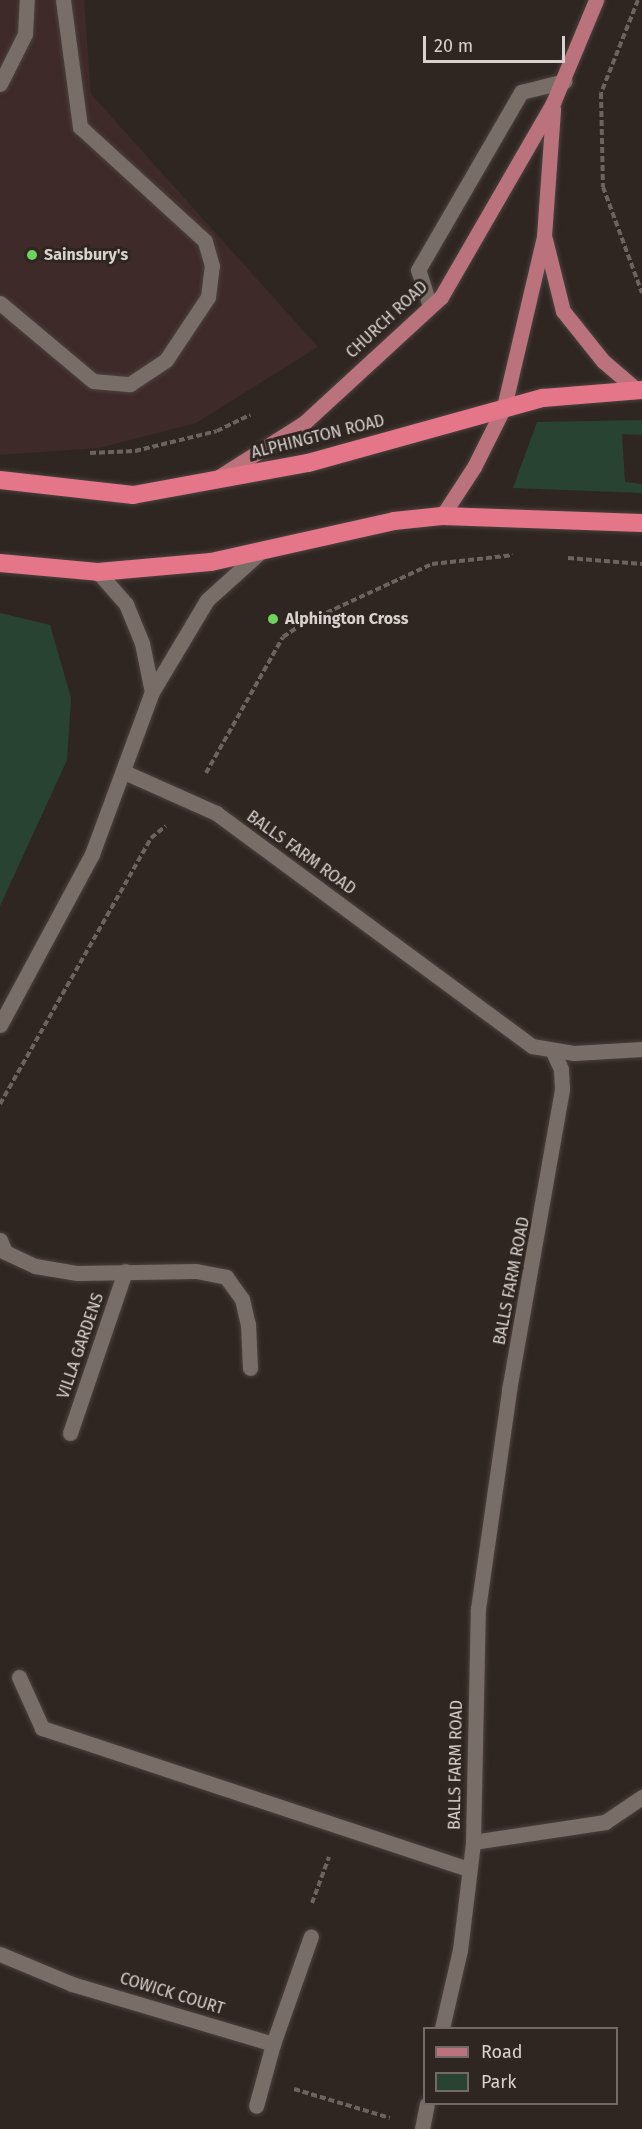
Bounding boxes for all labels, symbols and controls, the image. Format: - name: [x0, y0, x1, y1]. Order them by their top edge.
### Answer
- scale bar: [426, 24, 568, 62]
- text: 20 m: [434, 35, 473, 57]
- place label: Sainsbury's: [44, 245, 128, 265]
- marker: Sainsbury's: [25, 248, 39, 262]
- street label: CHURCH ROAD: [342, 278, 432, 362]
- street label: ALPHINGTON ROAD: [249, 411, 387, 463]
- place label: Alphington Cross: [285, 609, 408, 629]
- marker: Alphington Cross: [266, 612, 280, 626]
- street label: BALLS FARM ROAD: [243, 807, 359, 899]
- street label: BALLS FARM ROAD: [490, 1215, 534, 1347]
- street label: VILLA GARDENS: [54, 1291, 108, 1401]
- street label: BALLS FARM ROAD: [445, 1700, 467, 1830]
- street label: COWICK COURT: [117, 1969, 227, 2019]
- legend: [423, 2027, 618, 2105]
- text: Road: [481, 2041, 523, 2063]
- text: Park: [481, 2071, 516, 2093]

